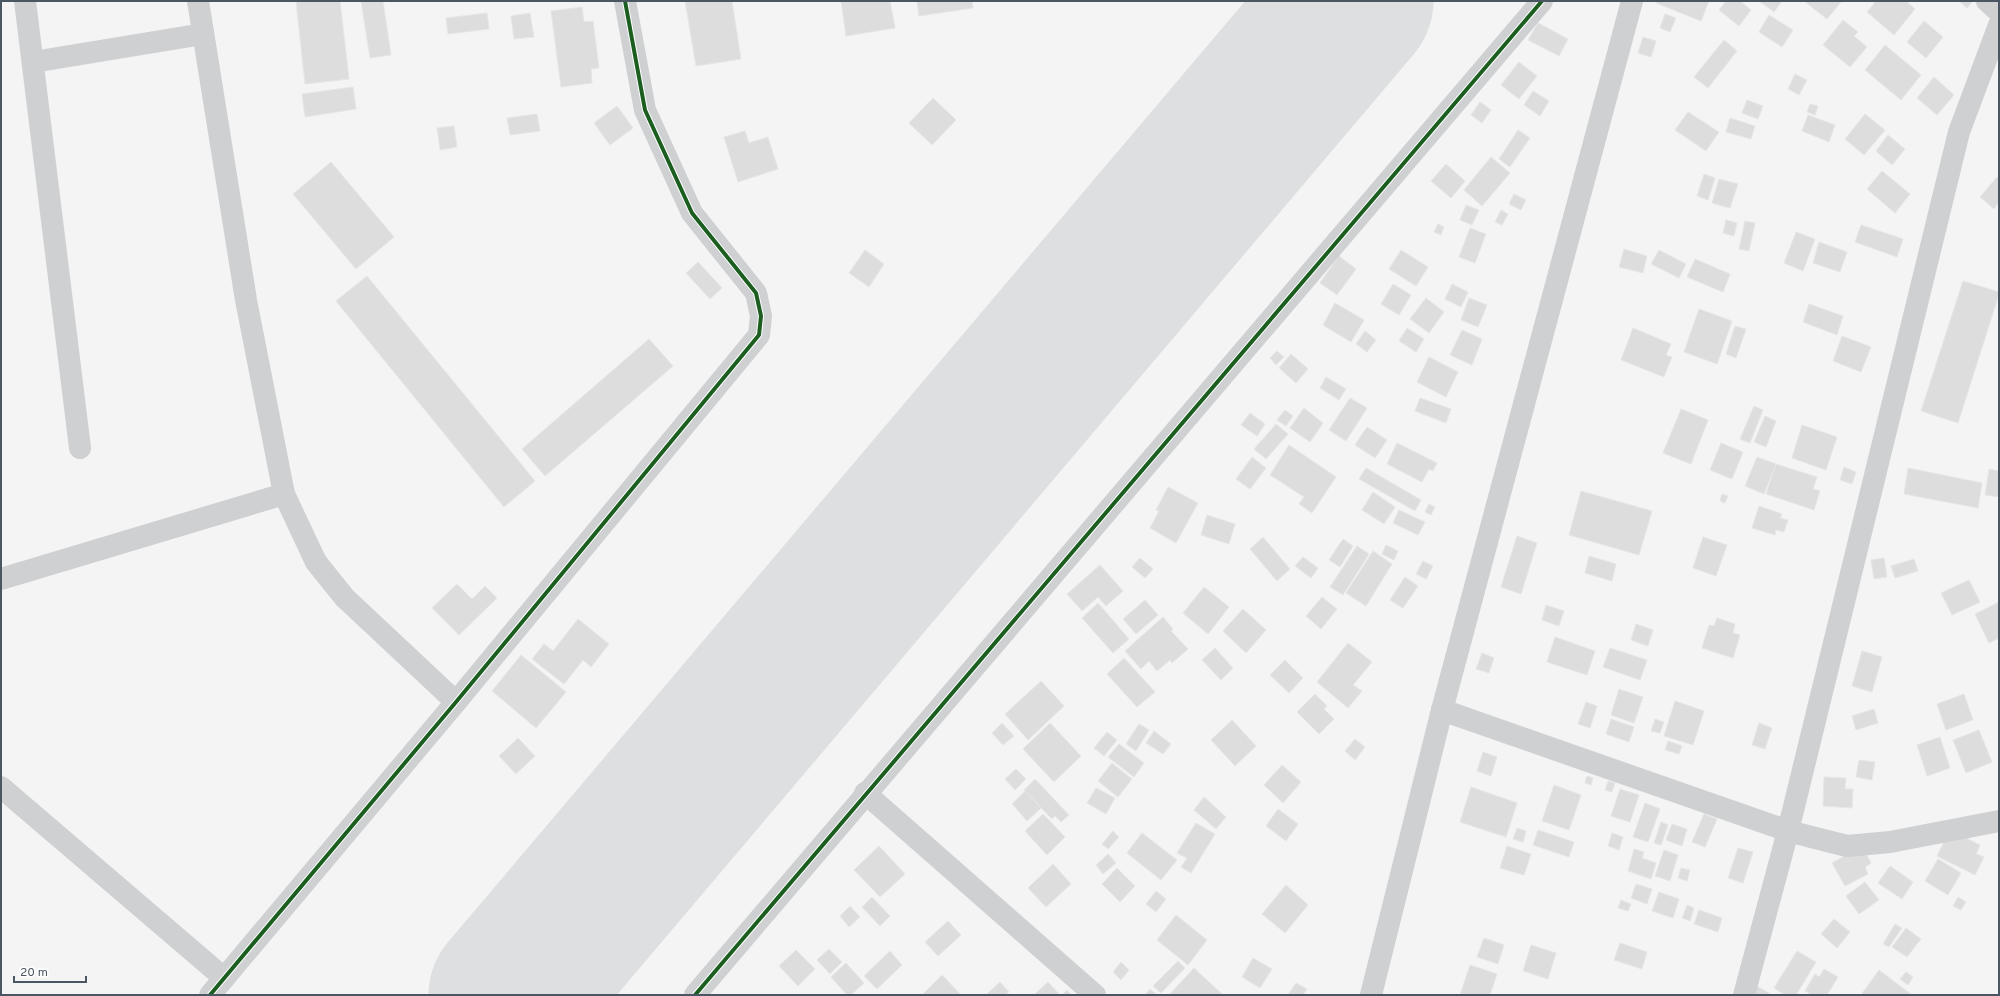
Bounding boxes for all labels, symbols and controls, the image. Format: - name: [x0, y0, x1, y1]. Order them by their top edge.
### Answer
- scale bar: [14, 958, 86, 984]
- text: 20 m: [20, 965, 48, 981]

